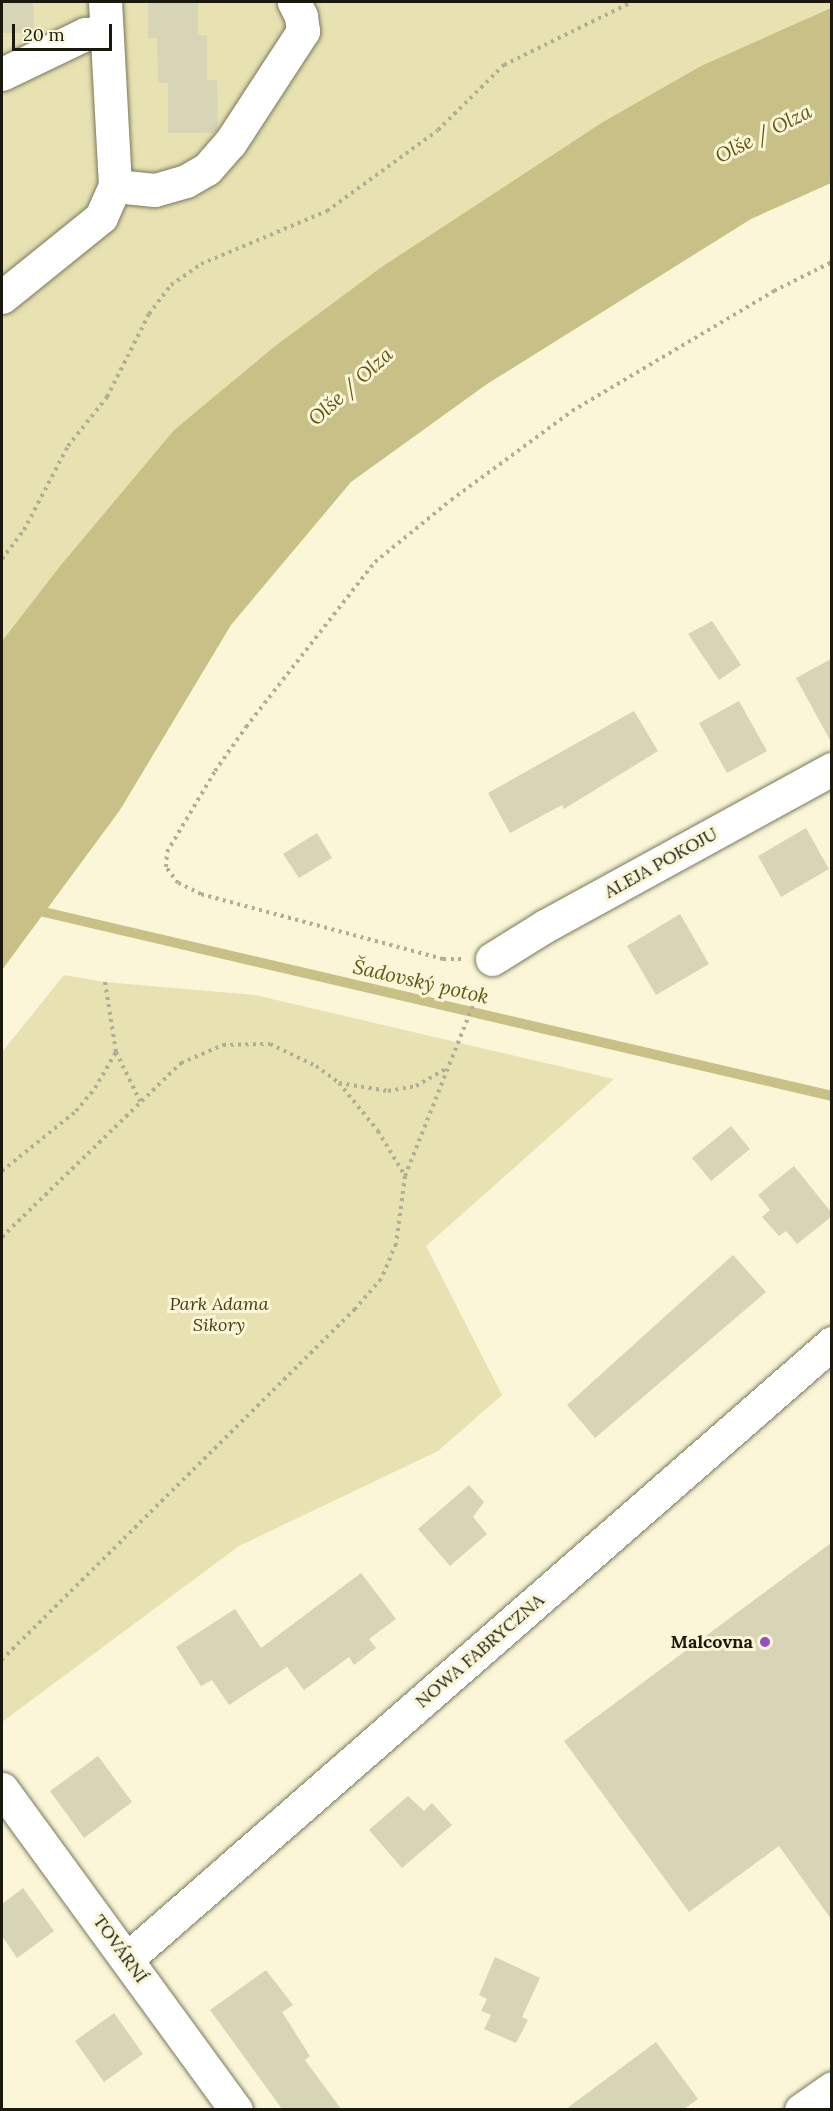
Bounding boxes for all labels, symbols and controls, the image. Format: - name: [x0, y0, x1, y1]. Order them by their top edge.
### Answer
- scale bar: [15, 12, 116, 50]
- text: 20 m: [23, 23, 65, 46]
- water label: Olše / Olza: [711, 99, 815, 167]
- water label: Olše / Olza: [303, 342, 397, 430]
- street label: ALEJA POKOJU: [601, 823, 721, 903]
- water label: Šadovský potok: [351, 954, 491, 1008]
- park label: Park Adama Sikory: [169, 1294, 269, 1336]
- street label: NOWA FABRYCZNA: [411, 1589, 549, 1713]
- place label: Malcovna: [671, 1631, 753, 1653]
- marker: Malcovna: [758, 1635, 772, 1649]
- street label: TOVÁRNÍ: [88, 1911, 152, 1987]

